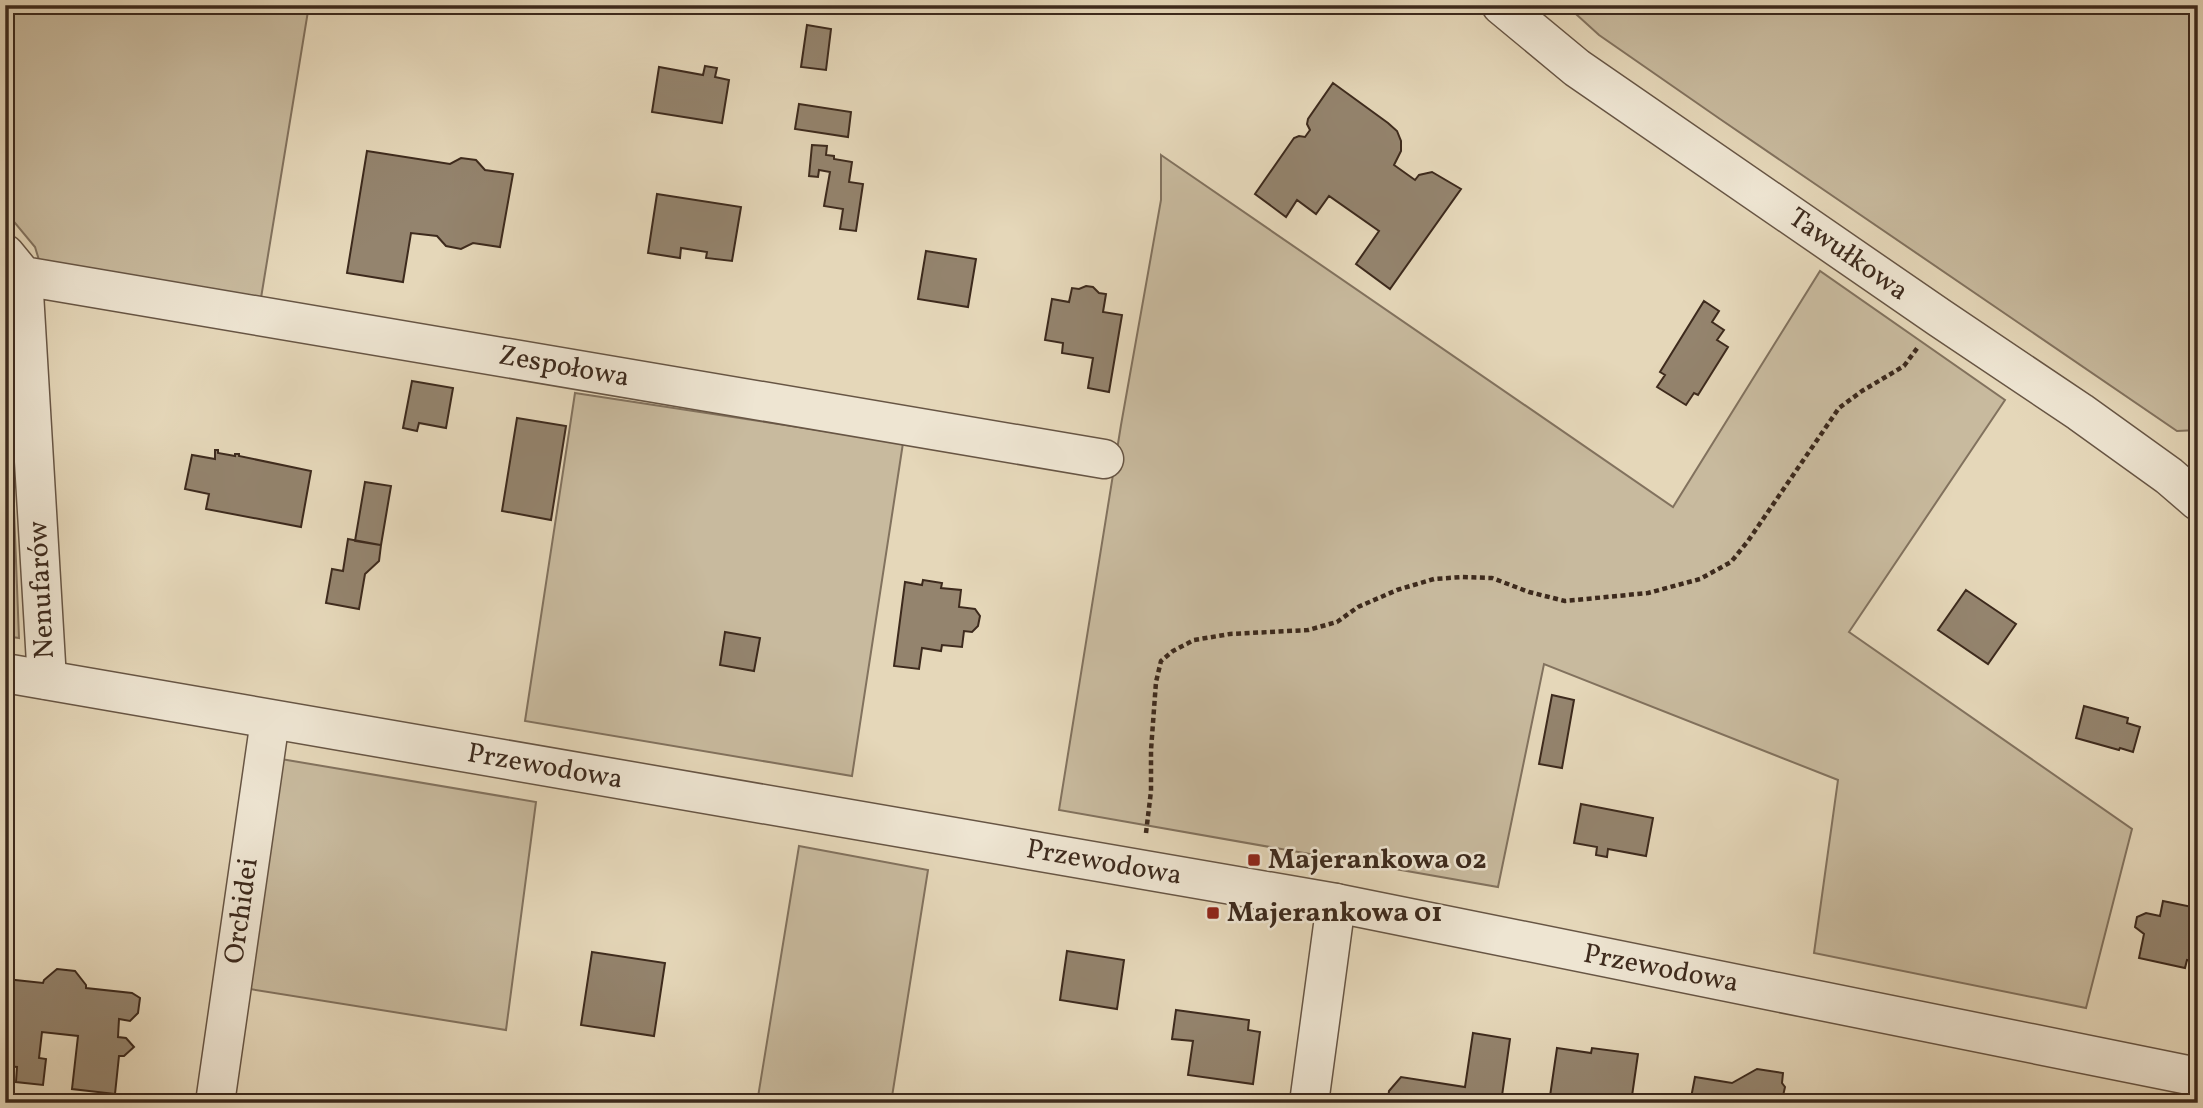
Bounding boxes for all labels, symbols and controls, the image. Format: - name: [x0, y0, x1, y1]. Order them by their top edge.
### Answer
- street label: Tawułkowa: [1780, 199, 1916, 311]
- street label: Zespołowa: [496, 336, 632, 398]
- street label: Nenufarów: [19, 520, 65, 660]
- street label: Przewodowa: [464, 734, 626, 800]
- street label: Przewodowa: [1023, 830, 1185, 896]
- place label: Majerankowa 02: [1268, 841, 1487, 880]
- marker: Majerankowa 02: [1246, 852, 1262, 868]
- street label: Orchidei: [215, 855, 269, 967]
- place label: Majerankowa 01: [1227, 894, 1443, 933]
- marker: Majerankowa 01: [1205, 905, 1221, 921]
- street label: Przewodowa: [1580, 935, 1742, 1003]

